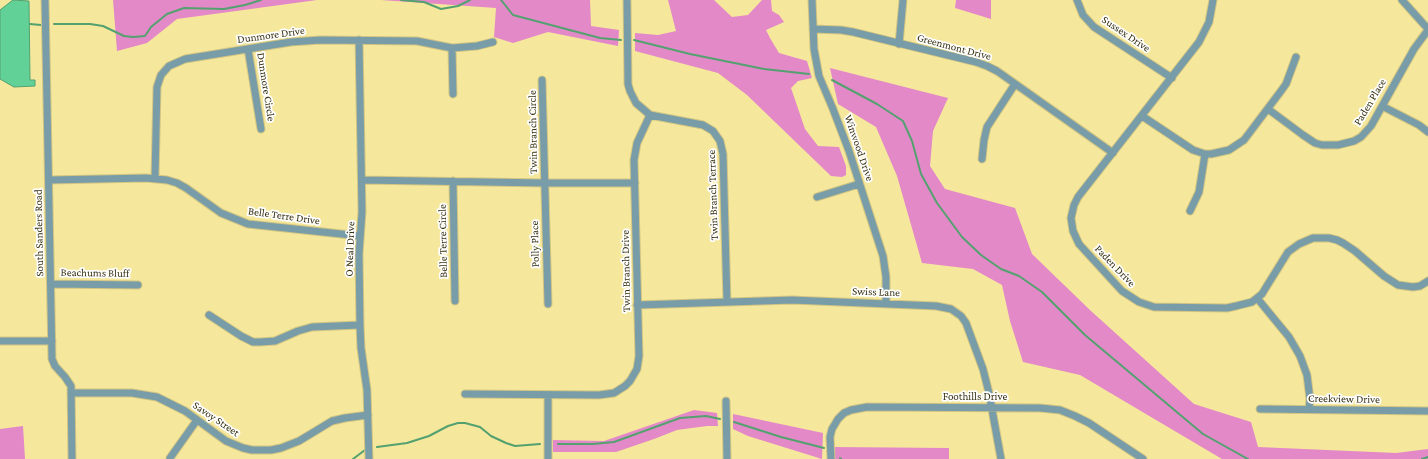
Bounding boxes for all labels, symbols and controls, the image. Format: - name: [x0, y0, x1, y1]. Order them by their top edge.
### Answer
- street label: Sussex Drive: [1099, 13, 1153, 55]
- street label: Dunmore Drive: [236, 24, 306, 46]
- street label: Greenmont Drive: [916, 31, 992, 63]
- street label: Dunmore Circle: [254, 52, 278, 122]
- street label: Paden Place: [1351, 76, 1389, 128]
- street label: Twin Branch Circle: [526, 90, 540, 174]
- street label: Winwood Drive: [841, 113, 877, 183]
- street label: Twin Branch Terrace: [705, 150, 721, 240]
- street label: South Sanders Road: [32, 189, 46, 277]
- street label: Belle Terre Drive: [247, 204, 321, 228]
- street label: Belle Terre Circle: [436, 204, 450, 278]
- street label: O Neal Drive: [342, 221, 358, 277]
- street label: Polly Place: [528, 221, 542, 267]
- street label: Twin Branch Drive: [619, 230, 633, 312]
- street label: Paden Drive: [1092, 242, 1138, 290]
- street label: Beachums Bluff: [61, 266, 129, 280]
- street label: Swiss Lane: [852, 285, 900, 299]
- street label: Foothills Drive: [943, 390, 1007, 404]
- street label: Creekview Drive: [1308, 392, 1380, 406]
- street label: Savoy Street: [190, 399, 242, 439]

